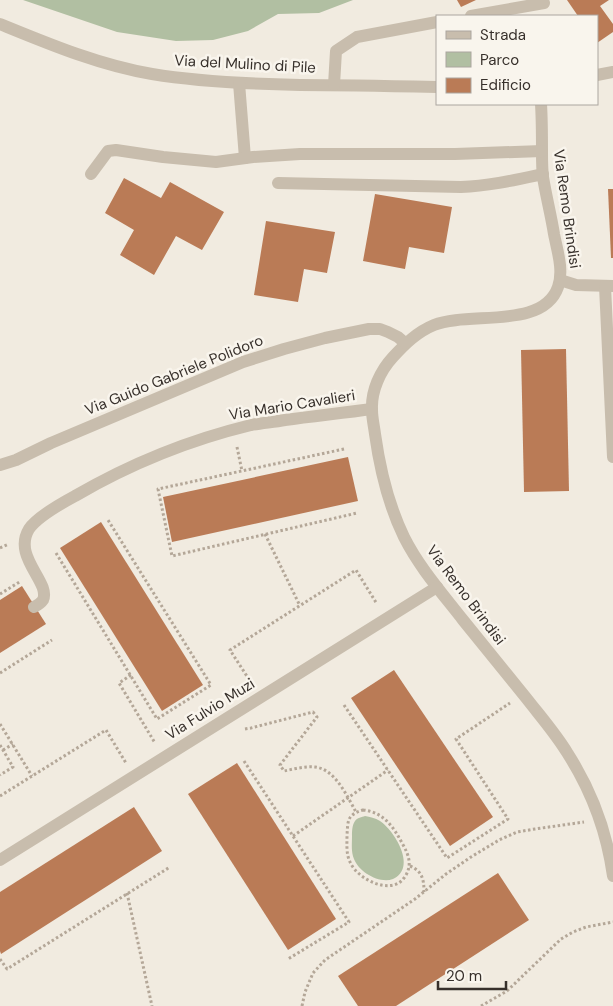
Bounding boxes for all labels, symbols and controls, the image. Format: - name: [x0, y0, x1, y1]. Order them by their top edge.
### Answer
- legend: [436, 15, 598, 105]
- text: Strada: [480, 25, 526, 45]
- street label: Via del Mulino di Pile: [174, 50, 316, 78]
- text: Parco: [480, 50, 519, 70]
- text: Edificio: [480, 75, 531, 95]
- street label: Via Remo Brindisi: [549, 148, 585, 270]
- street label: Via Guido Gabriele Polidoro: [82, 330, 266, 420]
- street label: Via Mario Cavalieri: [227, 385, 357, 425]
- street label: Via Remo Brindisi: [422, 541, 510, 649]
- street label: Via Fulvio Muzi: [162, 674, 258, 744]
- scale bar: [438, 958, 506, 990]
- text: 20 m: [446, 966, 482, 986]

